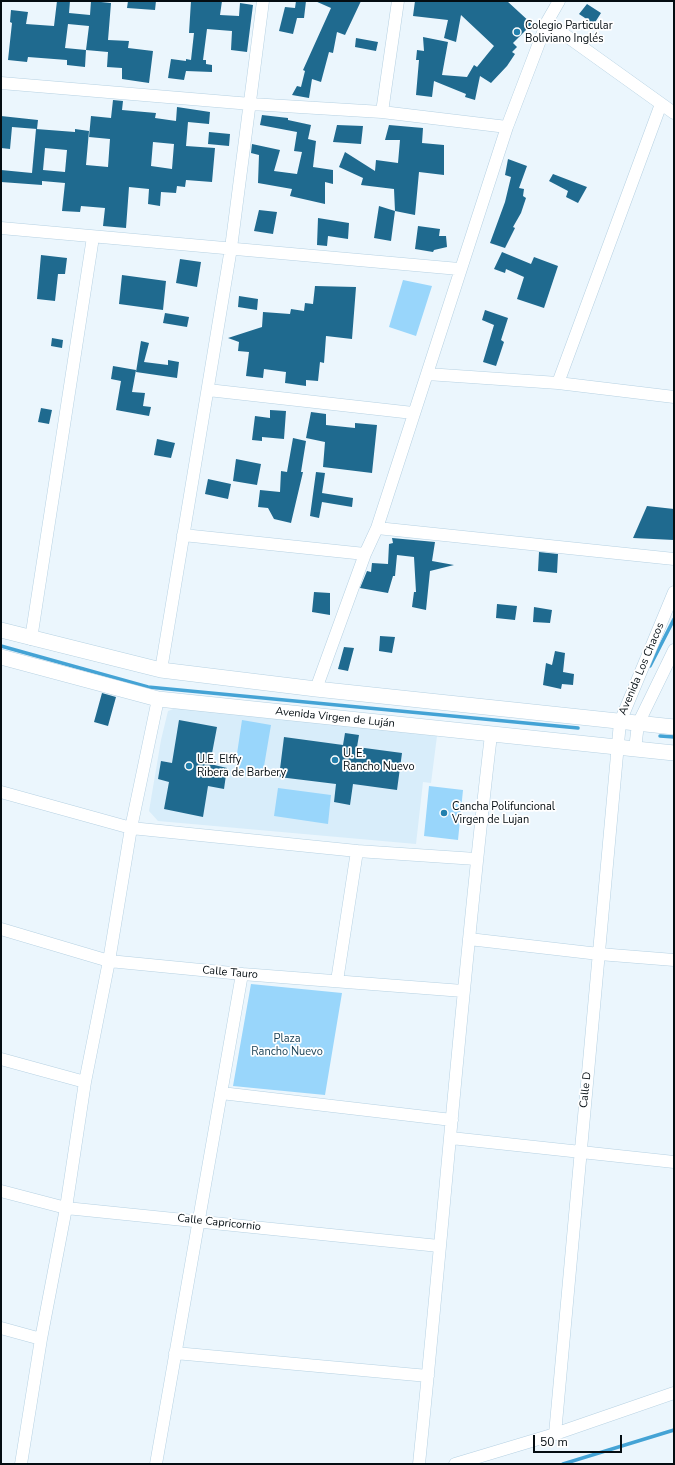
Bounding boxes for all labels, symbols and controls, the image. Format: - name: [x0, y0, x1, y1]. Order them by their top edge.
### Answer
- place label: Colegio Particular Boliviano Inglés: [525, 19, 613, 45]
- marker: Colegio Particular Boliviano Inglés: [512, 27, 522, 37]
- street label: Avenida Los Chacos: [617, 621, 667, 717]
- street label: Avenida Virgen de Luján: [275, 705, 395, 731]
- place label: U. E. Rancho Nuevo: [343, 747, 414, 773]
- place label: U.E. Elffy Ribera de Barbery: [197, 753, 286, 779]
- marker: U. E. Rancho Nuevo: [330, 755, 340, 765]
- marker: U.E. Elffy Ribera de Barbery: [184, 761, 194, 771]
- place label: Cancha Polifuncional Virgen de Lujan: [452, 800, 555, 826]
- marker: Cancha Polifuncional Virgen de Lujan: [439, 808, 449, 818]
- street label: Calle Tauro: [202, 964, 258, 982]
- park label: Plaza Rancho Nuevo: [251, 1032, 323, 1058]
- street label: Calle D: [578, 1071, 594, 1109]
- street label: Calle Capricornio: [176, 1212, 262, 1234]
- scale bar: [535, 1427, 624, 1453]
- text: 50 m: [540, 1434, 568, 1450]

